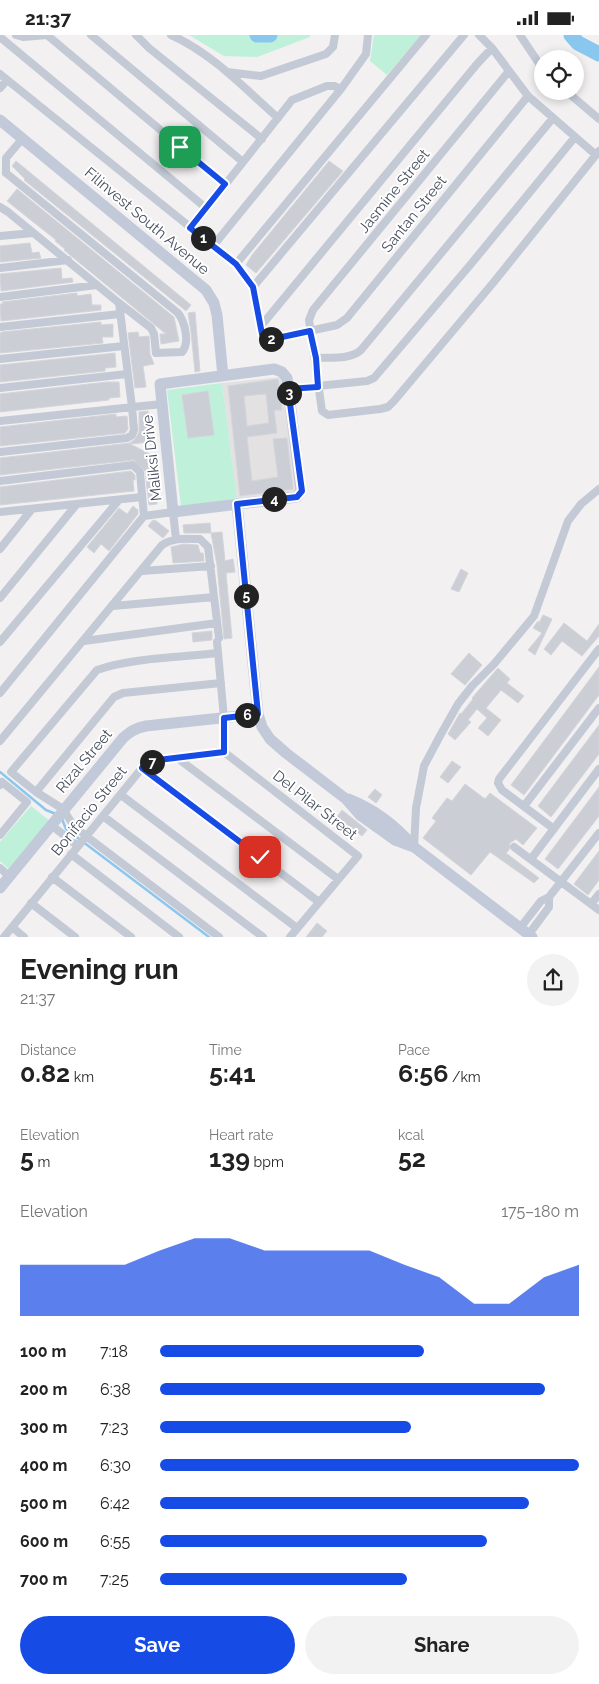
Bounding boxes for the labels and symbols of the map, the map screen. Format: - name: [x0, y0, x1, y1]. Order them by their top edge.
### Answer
- pin: [159, 126, 201, 168]
- street label: Jasmine Street: [355, 145, 433, 237]
- street label: Filinvest South Avenue: [81, 164, 213, 279]
- street label: Santan Street: [378, 172, 450, 256]
- pin: 1: [190, 225, 216, 251]
- pin: 2: [258, 327, 284, 351]
- pin: 3: [276, 381, 302, 405]
- street label: Maliksi Drive: [138, 414, 165, 502]
- pin: 4: [262, 487, 286, 511]
- pin: 5: [234, 583, 258, 609]
- pin: 6: [234, 703, 260, 727]
- street label: Rizal Street: [52, 725, 116, 797]
- pin: 7: [140, 749, 164, 775]
- street label: Bonifacio Street: [47, 763, 131, 859]
- street label: Del Pilar Street: [269, 766, 361, 844]
- pin: [239, 836, 281, 878]

